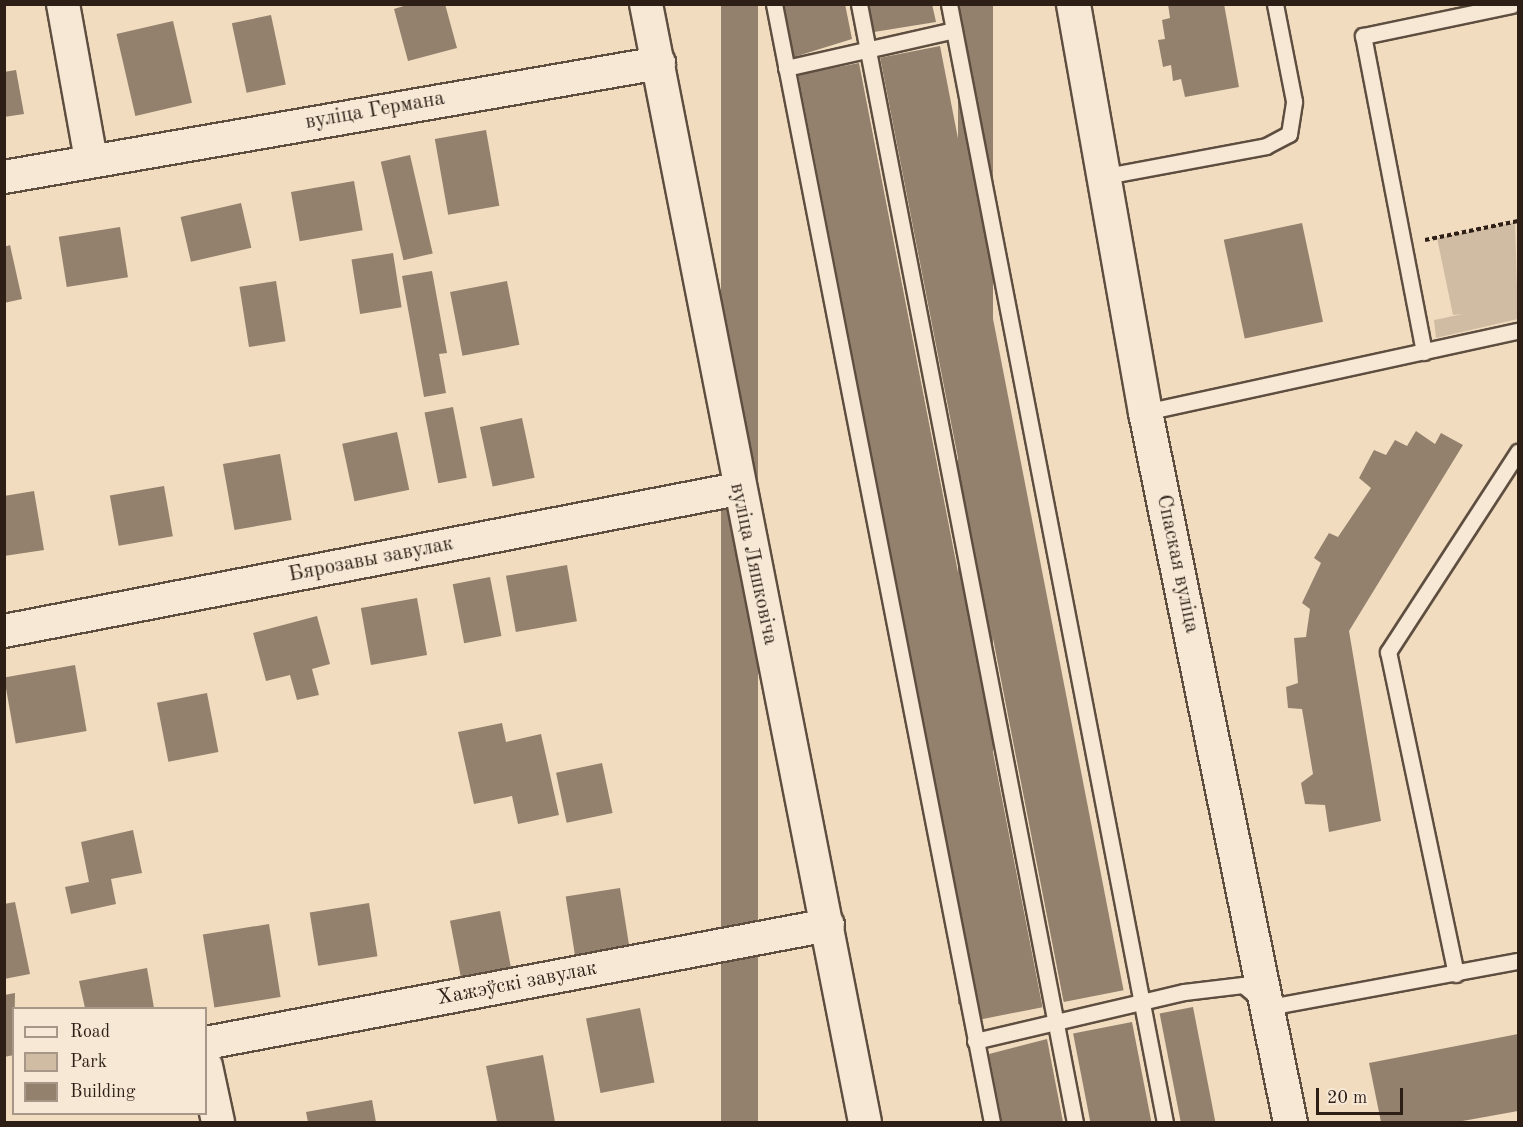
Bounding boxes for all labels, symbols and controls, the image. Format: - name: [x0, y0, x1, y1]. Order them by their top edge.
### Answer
- street label: вуліца Германа: [303, 86, 447, 136]
- street label: вуліца Ляшковіча: [724, 481, 782, 647]
- street label: Спаская вуліца: [1150, 492, 1204, 636]
- street label: Бярозавы завулак: [286, 532, 456, 588]
- street label: Хажэўскі завулак: [435, 956, 599, 1012]
- legend: [12, 1007, 207, 1115]
- text: Road: [70, 1023, 110, 1041]
- text: Park: [70, 1053, 107, 1071]
- scale bar: [1319, 1076, 1406, 1114]
- text: Building: [70, 1083, 135, 1101]
- text: 20 m: [1327, 1089, 1367, 1107]

